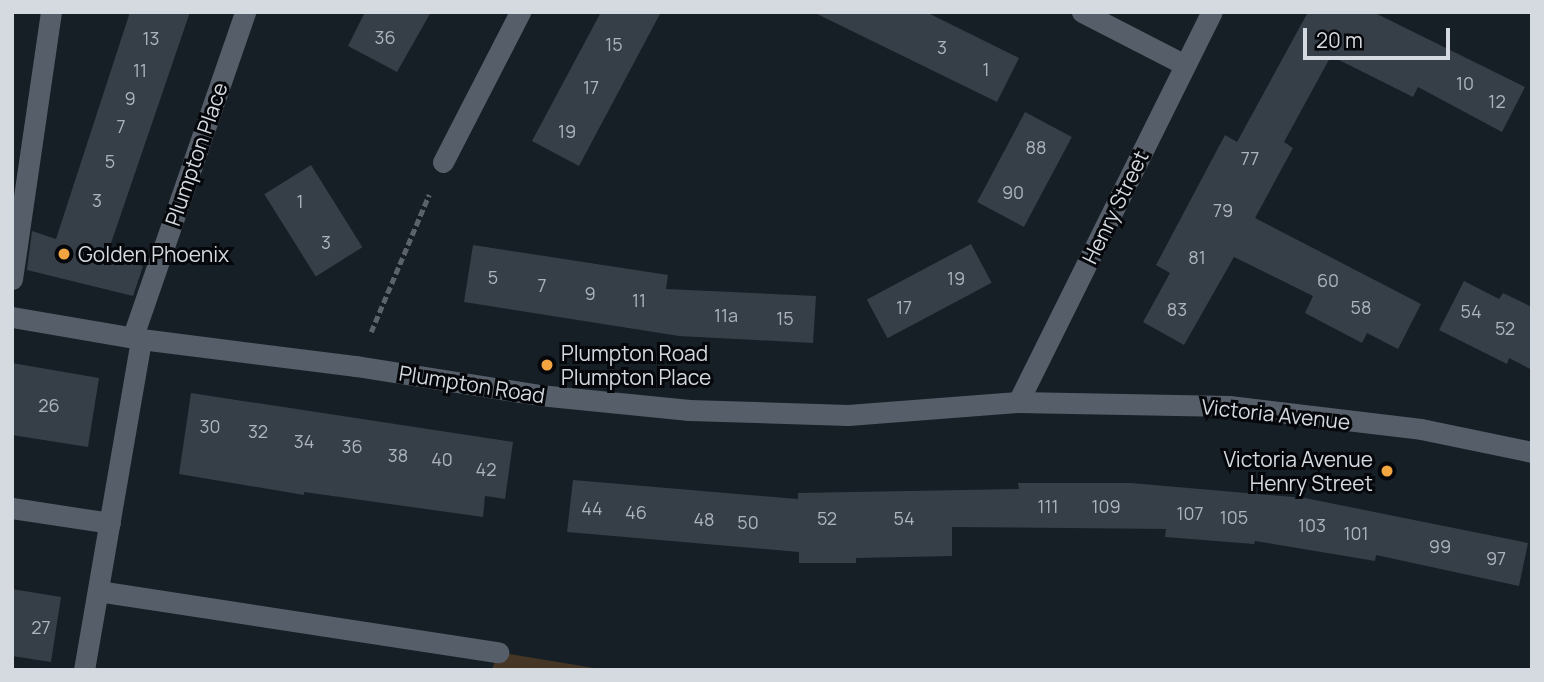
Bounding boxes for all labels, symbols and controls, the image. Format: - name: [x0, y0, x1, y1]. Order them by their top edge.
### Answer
- scale bar: [1306, 14, 1453, 58]
- house number: 36: [374, 26, 396, 48]
- text: 20 m: [1316, 26, 1363, 54]
- house number: 13: [143, 27, 159, 49]
- house number: 15: [605, 33, 623, 55]
- house number: 3: [937, 36, 947, 58]
- house number: 1: [982, 58, 990, 80]
- house number: 11: [133, 59, 147, 81]
- house number: 10: [1456, 72, 1474, 94]
- house number: 17: [583, 76, 599, 98]
- street label: Plumpton Place: [160, 79, 232, 229]
- house number: 9: [124, 87, 136, 109]
- house number: 12: [1488, 90, 1506, 112]
- house number: 7: [116, 115, 126, 137]
- house number: 19: [558, 120, 576, 142]
- house number: 88: [1026, 136, 1046, 158]
- street label: Henry Street: [1077, 146, 1153, 268]
- house number: 77: [1241, 147, 1259, 169]
- house number: 5: [105, 150, 115, 172]
- house number: 90: [1002, 181, 1024, 203]
- house number: 3: [92, 189, 102, 211]
- house number: 1: [296, 190, 304, 212]
- house number: 79: [1213, 199, 1233, 221]
- house number: 3: [321, 231, 331, 253]
- place label: Golden Phoenix: [78, 241, 229, 267]
- marker: Golden Phoenix: [56, 246, 72, 262]
- house number: 81: [1188, 246, 1206, 268]
- house number: 5: [488, 266, 498, 288]
- house number: 19: [947, 267, 965, 289]
- house number: 60: [1317, 269, 1339, 291]
- house number: 7: [537, 274, 547, 296]
- house number: 9: [584, 282, 596, 304]
- house number: 11: [632, 289, 646, 311]
- house number: 17: [896, 296, 912, 318]
- house number: 58: [1351, 296, 1371, 318]
- house number: 83: [1167, 298, 1187, 320]
- house number: 54: [1460, 300, 1482, 322]
- house number: 11a: [714, 304, 738, 326]
- house number: 15: [776, 307, 794, 329]
- house number: 52: [1495, 317, 1515, 339]
- place label: Plumpton Road Plumpton Place: [561, 340, 711, 390]
- marker: Plumpton Road Plumpton Place: [539, 357, 555, 373]
- street label: Plumpton Road: [397, 360, 547, 408]
- house number: 26: [38, 394, 60, 416]
- street label: Victoria Avenue: [1200, 394, 1352, 434]
- house number: 30: [200, 415, 220, 437]
- house number: 32: [248, 420, 268, 442]
- house number: 34: [294, 430, 314, 452]
- house number: 36: [341, 435, 363, 457]
- house number: 38: [388, 444, 408, 466]
- place label: Victoria Avenue Henry Street: [1224, 446, 1373, 496]
- house number: 40: [431, 448, 453, 470]
- house number: 42: [476, 458, 496, 480]
- marker: Victoria Avenue Henry Street: [1379, 463, 1395, 479]
- house number: 111: [1037, 495, 1059, 517]
- house number: 109: [1091, 495, 1121, 517]
- house number: 44: [581, 497, 603, 519]
- house number: 46: [625, 501, 647, 523]
- house number: 107: [1176, 502, 1204, 524]
- house number: 105: [1220, 506, 1248, 528]
- house number: 52: [817, 507, 837, 529]
- house number: 54: [893, 507, 915, 529]
- house number: 48: [693, 508, 715, 530]
- house number: 50: [737, 511, 759, 533]
- house number: 103: [1298, 514, 1326, 536]
- house number: 101: [1343, 522, 1369, 544]
- house number: 99: [1429, 535, 1451, 557]
- house number: 97: [1486, 547, 1506, 569]
- house number: 27: [31, 616, 51, 638]

